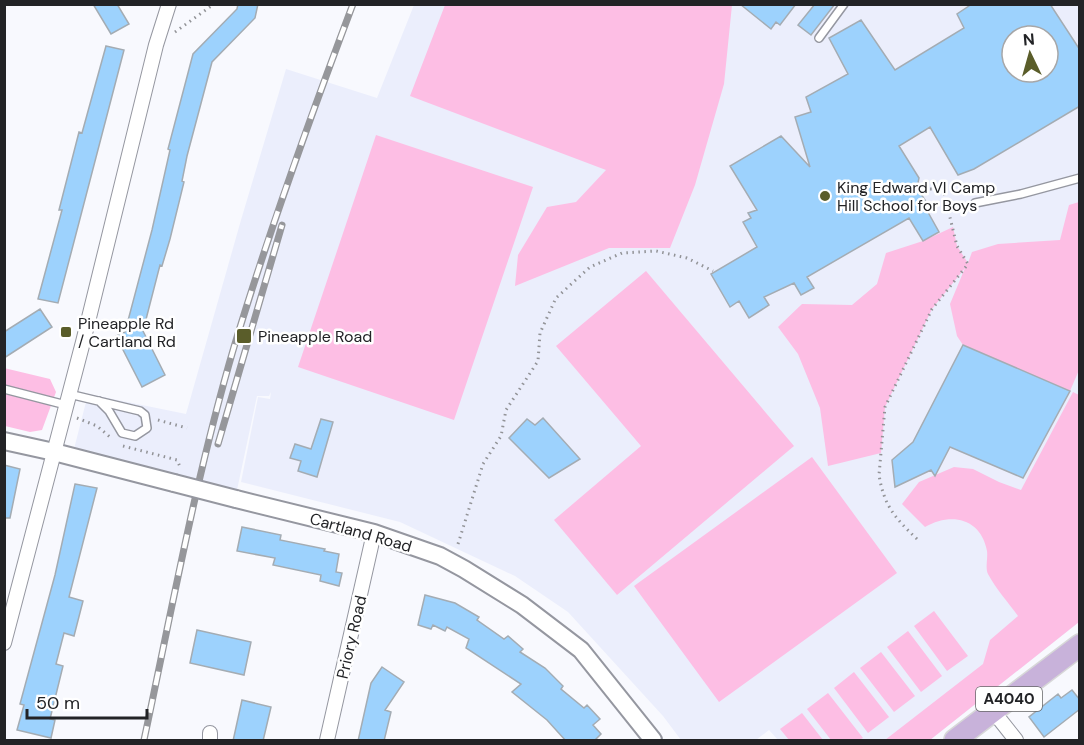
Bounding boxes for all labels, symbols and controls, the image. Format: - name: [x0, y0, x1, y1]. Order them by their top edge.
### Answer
- north arrow: [1000, 24, 1060, 84]
- text: N: [1022, 29, 1035, 51]
- place label: King Edward VI Camp Hill School for Boys: [837, 177, 995, 216]
- marker: King Edward VI Camp Hill School for Boys: [818, 189, 832, 203]
- place label: Pineapple Rd / Cartland Rd: [78, 313, 176, 352]
- marker: Pineapple Rd / Cartland Rd: [59, 325, 73, 339]
- place label: Pineapple Road: [258, 326, 372, 347]
- marker: Pineapple Road: [235, 327, 253, 345]
- street label: Cartland Road: [307, 508, 414, 557]
- street label: Priory Road: [332, 593, 371, 681]
- scale bar: [27, 682, 147, 720]
- road number: A4040: [976, 687, 1042, 711]
- text: 50 m: [36, 691, 80, 715]

